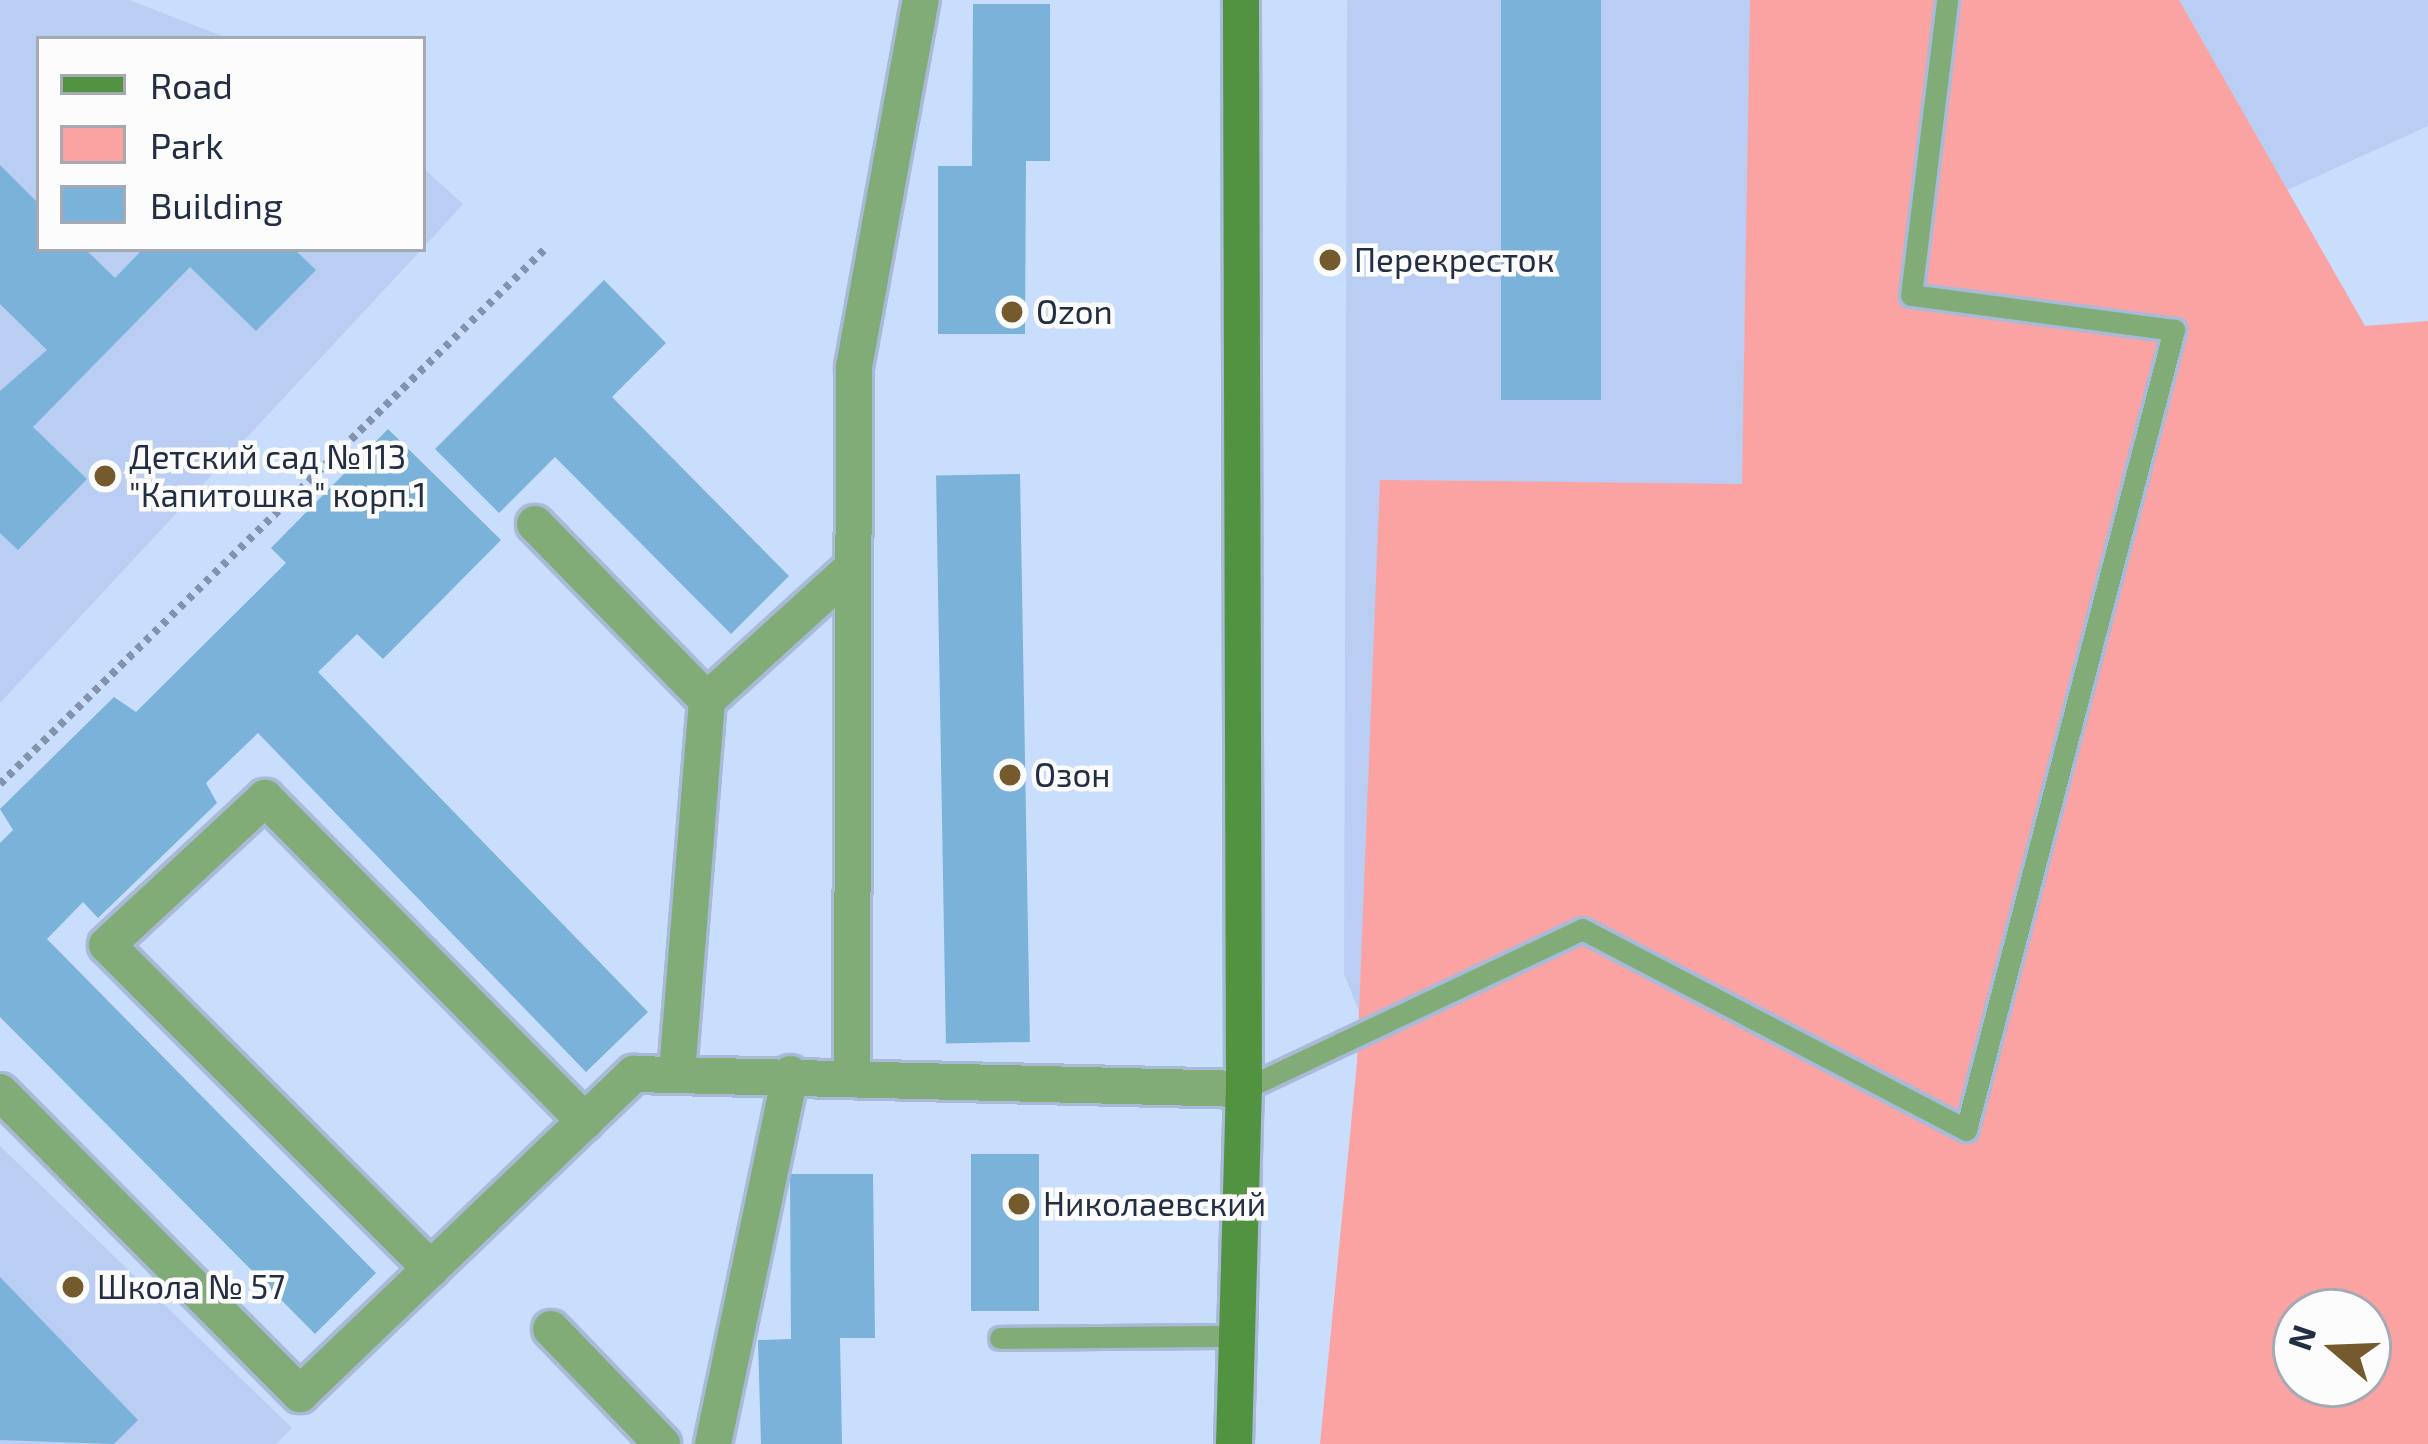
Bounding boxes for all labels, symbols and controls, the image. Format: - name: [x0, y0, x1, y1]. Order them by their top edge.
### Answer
- legend: [36, 36, 426, 252]
- text: Road: [150, 63, 233, 106]
- text: Park: [150, 123, 224, 166]
- text: Building: [150, 183, 283, 226]
- place label: Перекресток: [1354, 240, 1554, 280]
- marker: Перекресток: [1317, 247, 1343, 273]
- place label: Ozon: [1036, 292, 1113, 332]
- marker: Ozon: [999, 299, 1025, 325]
- place label: Детский сад №113 "Капитошка" корп.1: [129, 437, 427, 515]
- marker: Детский сад №113 "Капитошка" корп.1: [92, 463, 118, 489]
- place label: Озон: [1034, 755, 1110, 795]
- marker: Озон: [997, 762, 1023, 788]
- place label: Николаевский: [1043, 1184, 1266, 1224]
- marker: Николаевский: [1006, 1191, 1032, 1217]
- place label: Школа № 57: [97, 1267, 285, 1307]
- marker: Школа № 57: [60, 1274, 86, 1300]
- north arrow: [2272, 1288, 2392, 1408]
- text: N: [2278, 1319, 2324, 1355]

